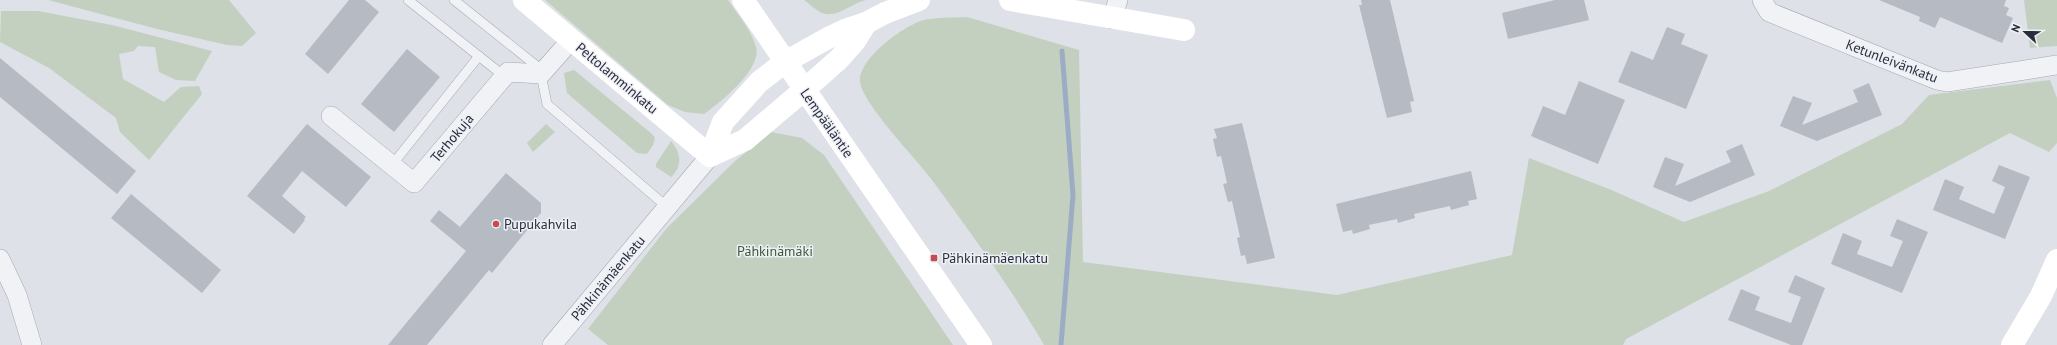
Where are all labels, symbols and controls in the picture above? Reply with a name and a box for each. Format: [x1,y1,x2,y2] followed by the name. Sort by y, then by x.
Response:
[2005,12,2045,52] north arrow
[2008,22,2024,34] text: N
[1843,35,1941,87] street label: Ketunleivänkatu
[572,38,662,118] street label: Peltolamminkatu
[796,85,858,161] street label: Lempääläntie
[426,110,478,166] street label: Terhokuja
[504,215,577,233] place label: Pupukahvila
[491,219,501,229] marker: Pupukahvila
[567,232,649,324] street label: Pähkinämäenkatu
[737,242,813,260] park label: Pähkinämäki
[942,249,1048,267] place label: Pähkinämäenkatu
[929,253,939,263] marker: Pähkinämäenkatu

